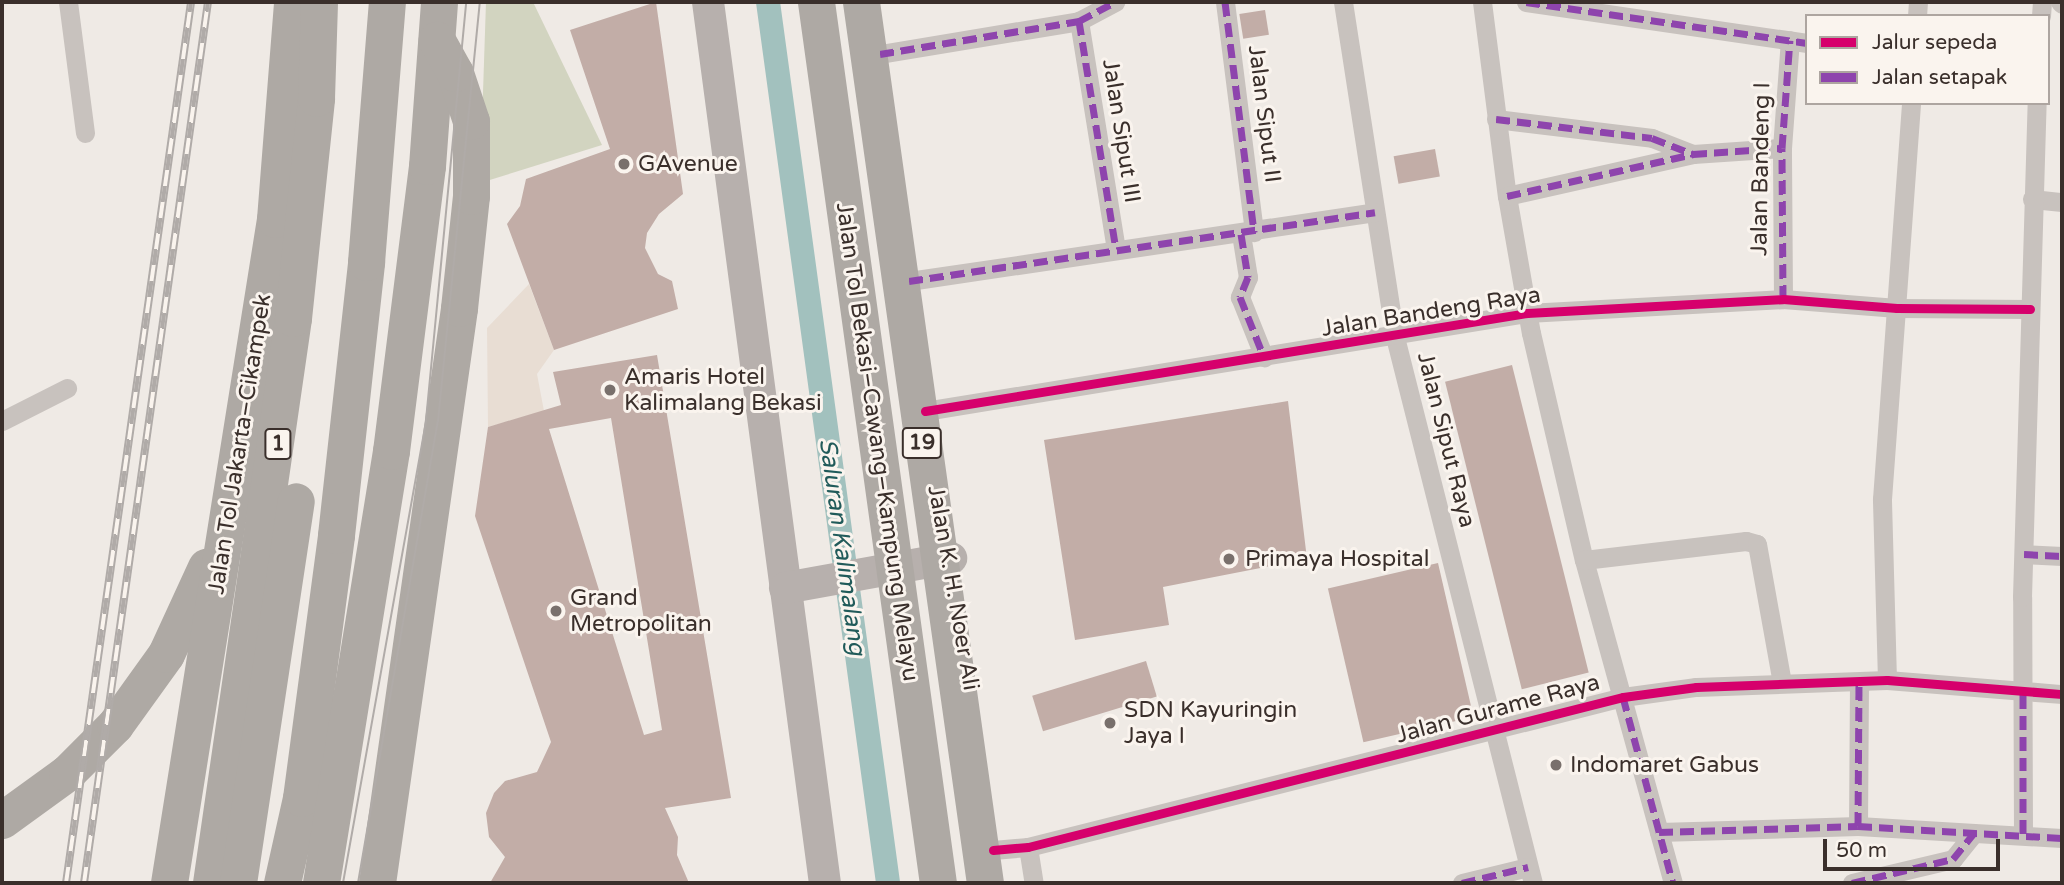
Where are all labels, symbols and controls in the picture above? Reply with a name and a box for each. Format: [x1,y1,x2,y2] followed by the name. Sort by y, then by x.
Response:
[1805,14,2050,105] legend
[1872,30,1997,55] text: Jalur sepeda
[1242,44,1286,184] street label: Jalan Siput II
[1096,57,1146,205] street label: Jalan Siput III
[1872,65,2007,90] text: Jalan setapak
[1746,82,1776,256] street label: Jalan Bandeng I
[638,150,738,178] place label: GAvenue
[616,156,632,172] marker: GAvenue
[830,201,924,683] street label: Jalan Tol Bekasi–Cawang–Kampung Melayu
[1319,281,1543,343] street label: Jalan Bandeng Raya
[203,292,277,596] street label: Jalan Tol Jakarta–Cikampek
[1411,350,1481,530] street label: Jalan Siput Raya
[624,363,822,417] place label: Amaris Hotel Kalimalang Bekasi
[602,382,618,398] marker: Amaris Hotel Kalimalang Bekasi
[264,426,292,462] road number: 1
[901,426,943,460] road number: 19
[813,437,871,657] water label: Saluran Kalimalang
[921,483,985,693] street label: Jalan K. H. Noer Ali
[1245,545,1430,573] place label: Primaya Hospital
[1219,549,1239,569] marker: Primaya Hospital
[570,584,712,638] place label: Grand Metropolitan
[548,603,564,619] marker: Grand Metropolitan
[1393,669,1603,749] street label: Jalan Gurame Raya
[1124,696,1297,750] place label: SDN Kayuringin Jaya I
[1102,715,1118,731] marker: SDN Kayuringin Jaya I
[1570,751,1759,779] place label: Indomaret Gabus
[1548,757,1564,773] marker: Indomaret Gabus
[1826,826,2003,870] scale bar
[1836,838,1887,863] text: 50 m

